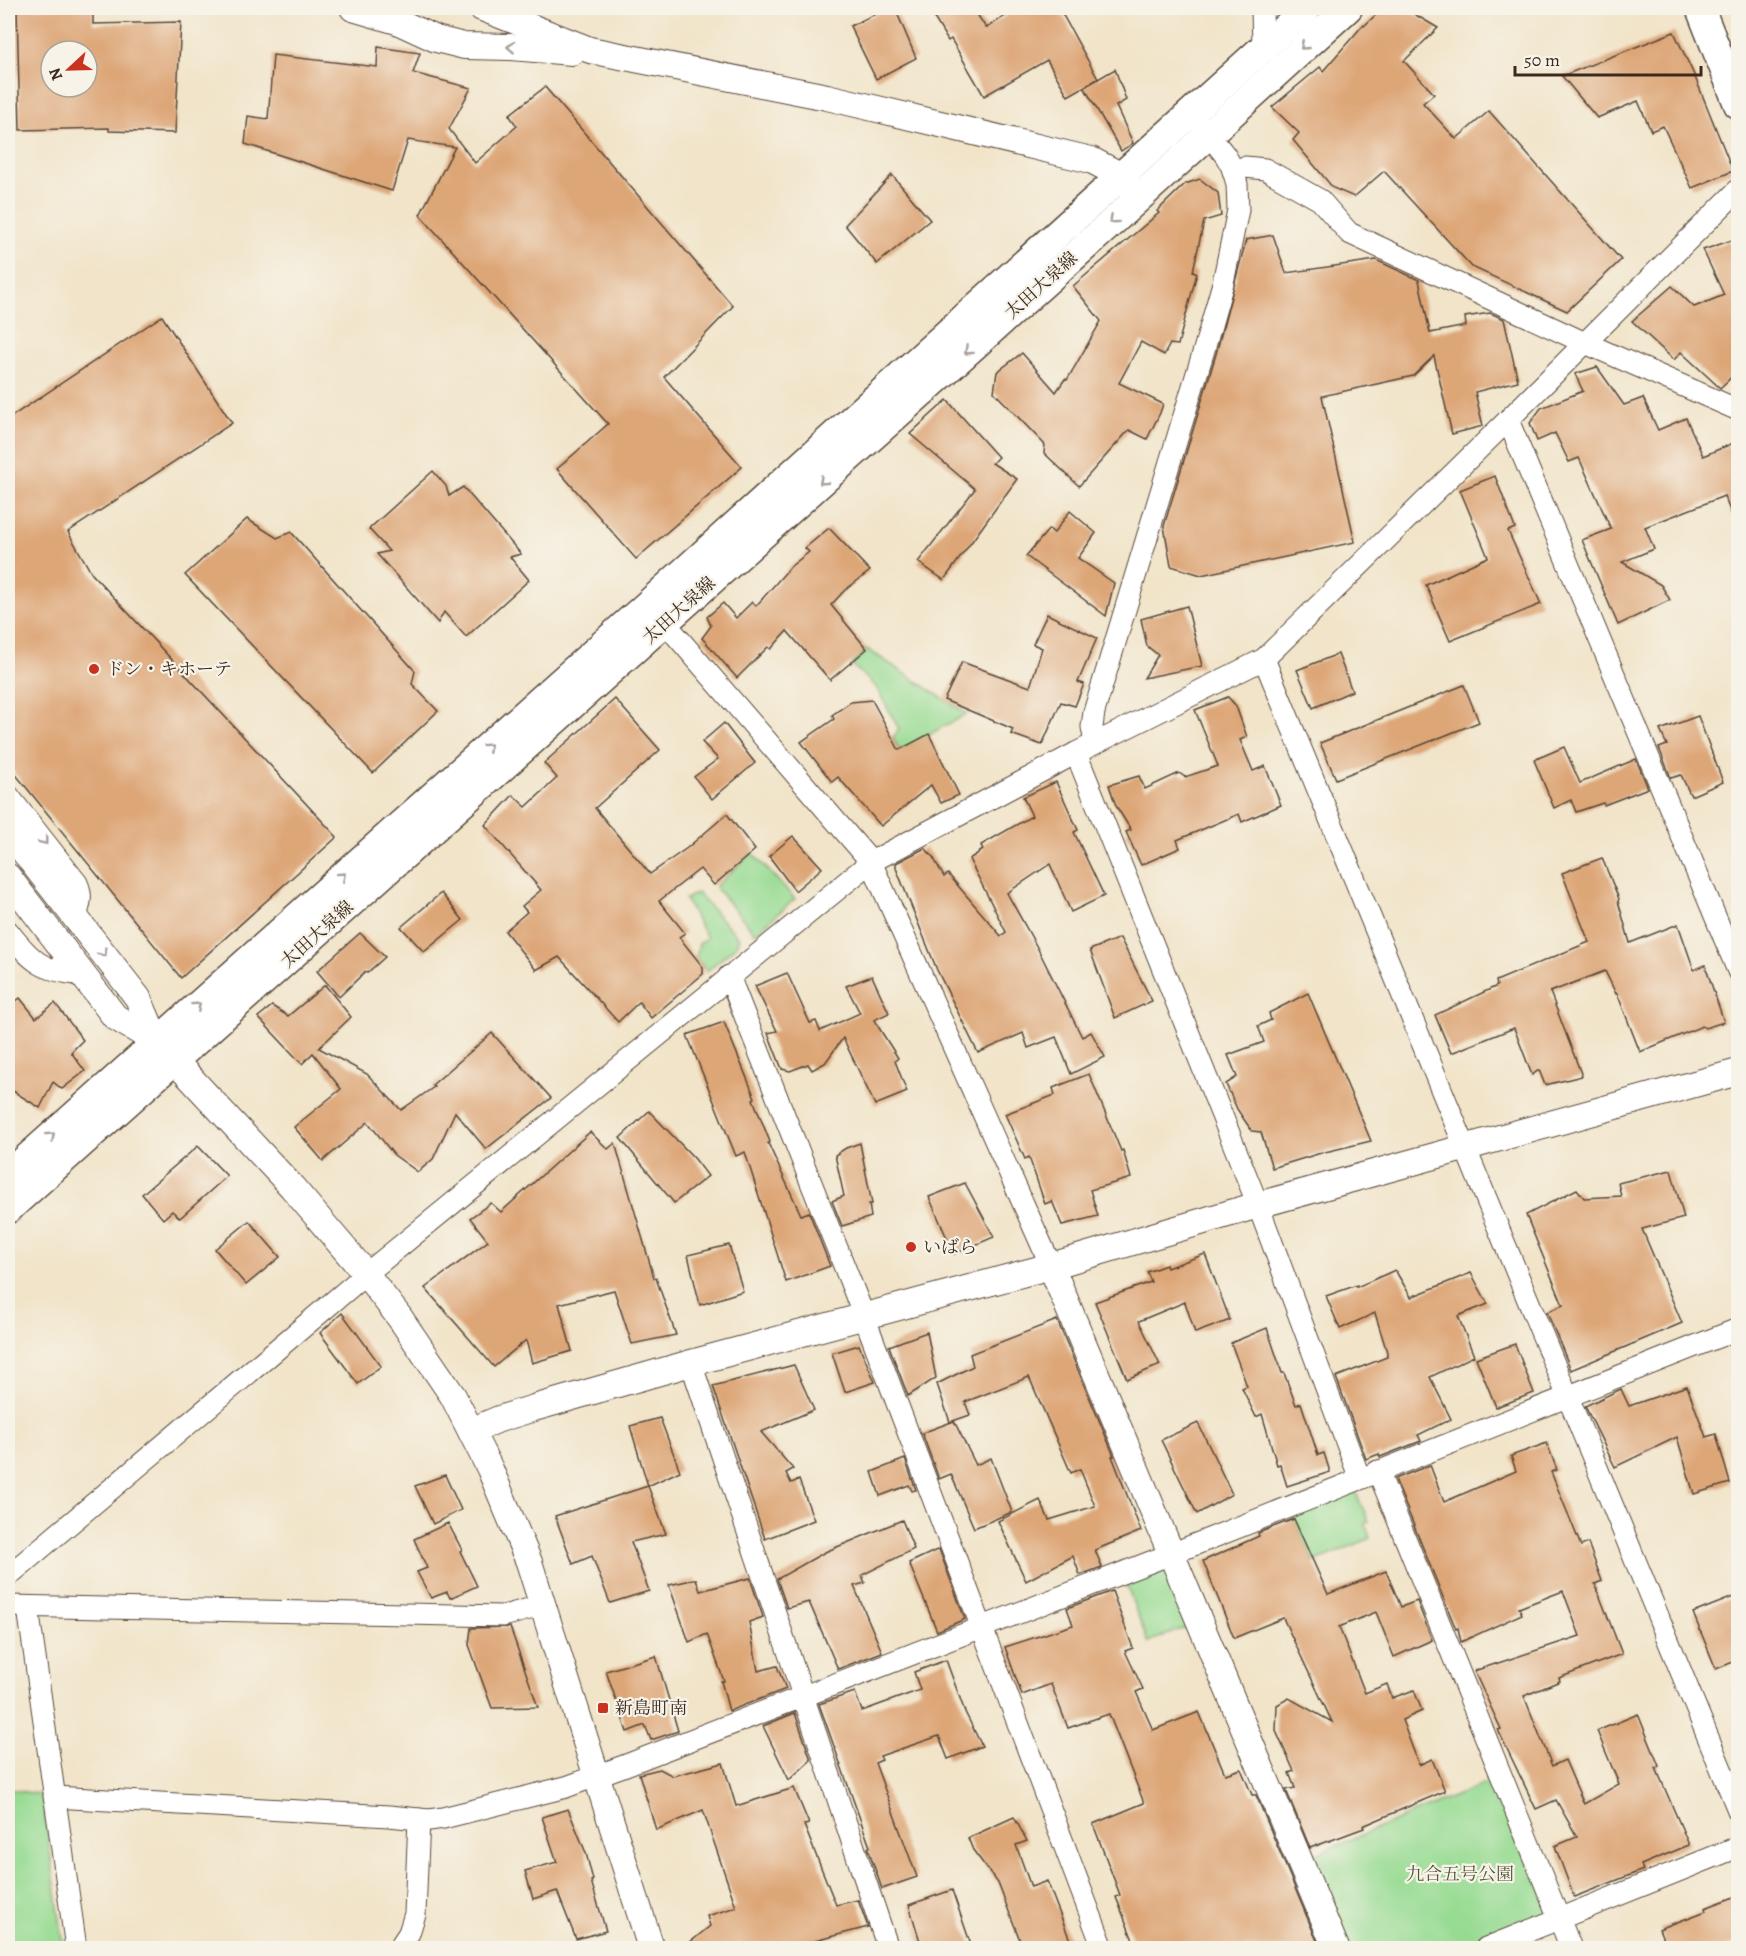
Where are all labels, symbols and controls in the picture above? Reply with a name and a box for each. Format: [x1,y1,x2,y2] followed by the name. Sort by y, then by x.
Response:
[39,39,99,99] north arrow
[1300,39,1311,50] one-way arrow
[1515,39,1701,77] scale bar
[506,41,515,54] one-way arrow
[1524,48,1560,72] text: 50 m
[44,64,68,84] text: N
[1110,213,1120,224] one-way arrow
[1000,246,1082,324] street label: 太田大泉線
[964,344,975,355] one-way arrow
[819,474,830,485] one-way arrow
[638,571,720,649] street label: 太田大泉線
[106,657,232,681] place label: ドン・キホーテ
[87,662,101,676] marker: ドン・キホーテ
[481,743,492,754] one-way arrow
[36,834,47,845] one-way arrow
[335,872,346,883] one-way arrow
[276,895,358,973] street label: 太田大泉線
[96,946,107,957] one-way arrow
[190,1002,200,1013] one-way arrow
[44,1132,55,1143] one-way arrow
[923,1235,977,1259] place label: いばら
[904,1240,918,1254] marker: いばら
[615,1696,687,1720] place label: 新島町南
[596,1701,610,1715] marker: 新島町南
[1406,1862,1514,1886] park label: 九合五号公園

